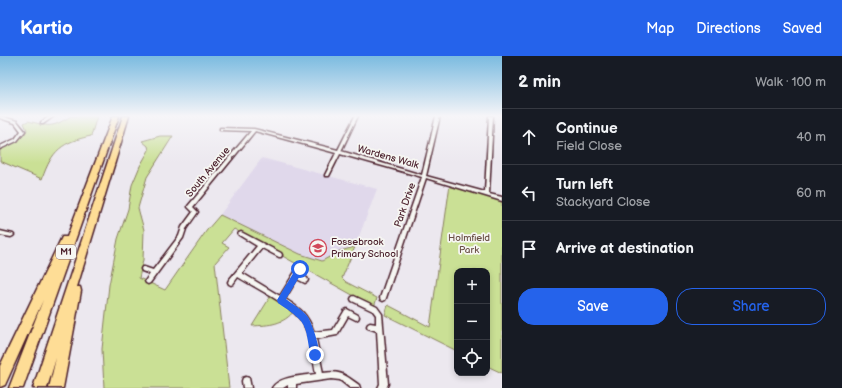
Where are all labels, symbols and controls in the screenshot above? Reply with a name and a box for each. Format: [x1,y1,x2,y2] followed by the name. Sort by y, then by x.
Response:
[20,17,73,40] text: Kartio
[646,20,674,37] text: Map
[696,20,761,37] text: Directions
[783,20,822,37] text: Saved
[518,72,561,92] text: 2 min
[755,74,826,90] text: Walk · 100 m
[556,119,618,138] text: Continue
[518,126,540,148] icon: ahead
[796,129,826,145] text: 40 m
[556,138,622,154] text: Field Close
[356,142,420,172] street label: Wardens Walk
[183,144,233,200] street label: South Avenue
[556,175,613,194] text: Turn left
[392,181,418,229] street label: Park Drive
[518,182,540,204] icon: left
[796,185,826,201] text: 60 m
[556,194,650,210] text: Stackyard Close
[448,232,490,256] park label: Holmfield Park
[331,236,398,260] place label: Fossebrook Primary School
[308,238,328,258] school or university icon: Fossebrook Primary School
[518,238,540,260] icon: arrive
[556,239,694,258] text: Arrive at destination
[56,245,76,259] road number: M1
[291,260,309,278] route start
[454,268,490,376] map controls
[454,268,490,304] button: +
[518,288,668,325] button: Save
[676,288,826,325] button: Share
[454,304,490,340] button: −
[454,340,490,376] button: locate
[306,346,324,364] route end

